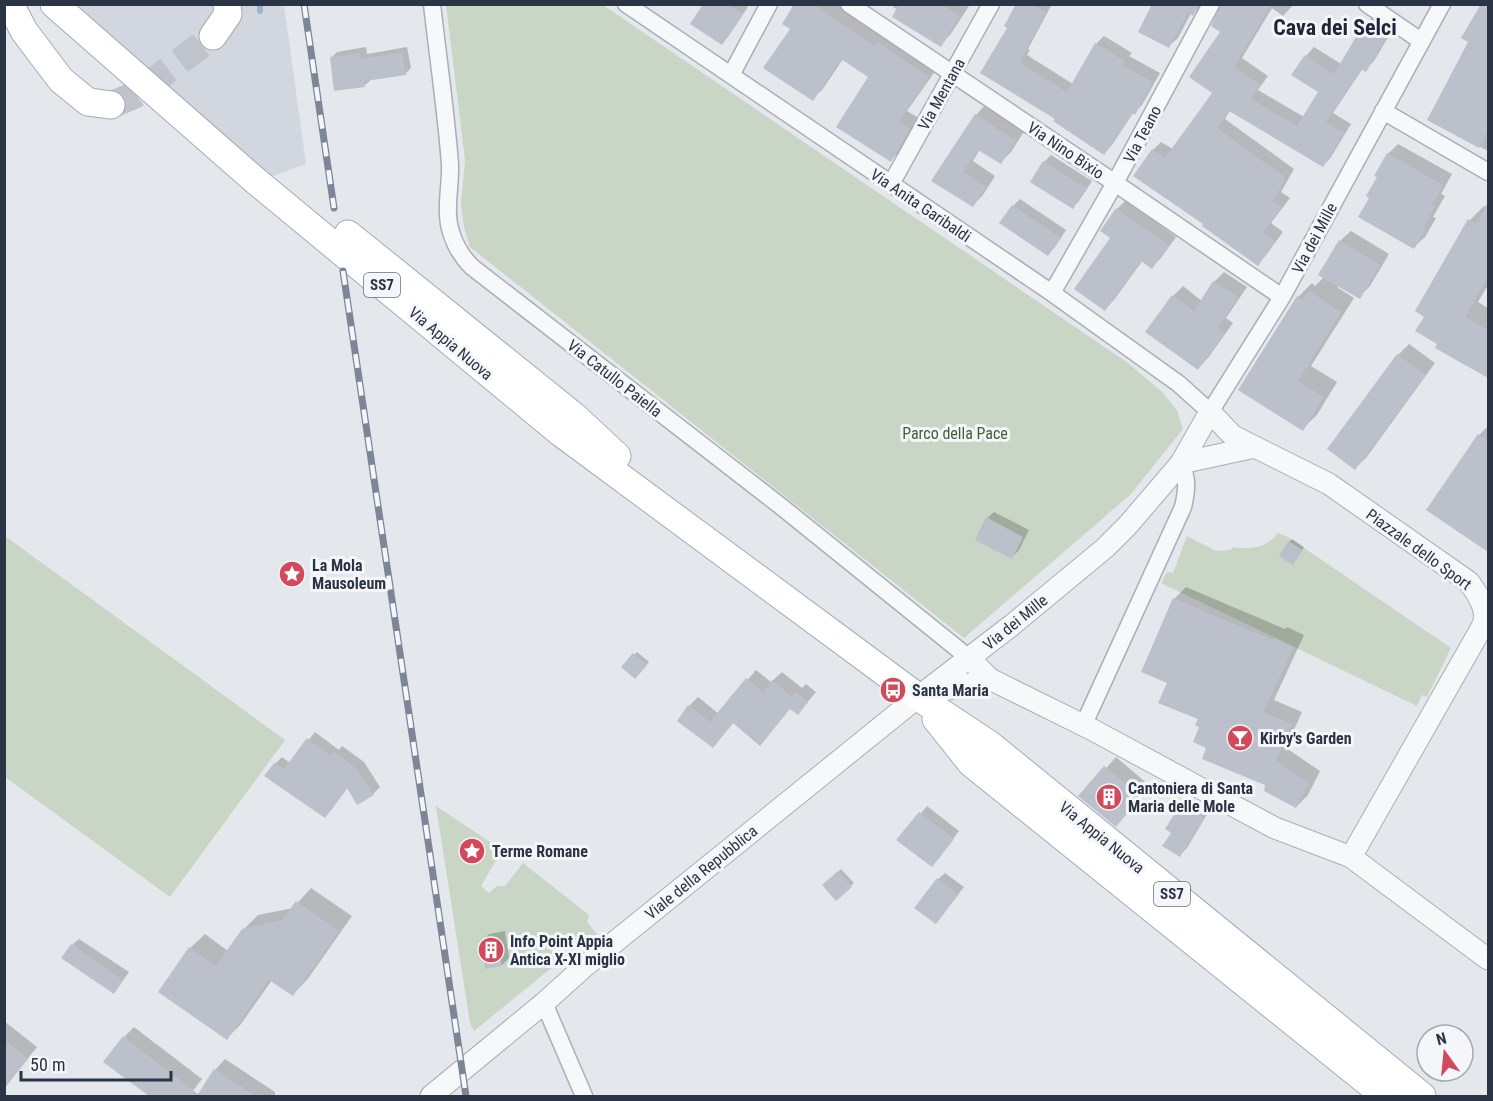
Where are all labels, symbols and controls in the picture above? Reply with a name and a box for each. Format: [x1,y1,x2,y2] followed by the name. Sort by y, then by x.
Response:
[1273,15,1397,40] district label: Cava dei Selci
[914,55,969,133] street label: Via Mentana
[1119,102,1165,166] street label: Via Teano
[1024,118,1108,183] street label: Via Nino Bixio
[867,165,975,246] street label: Via Anita Garibaldi
[1288,200,1341,277] street label: Via dei Mille
[364,273,400,297] road number: SS7
[405,303,497,384] street label: Via Appia Nuova
[564,336,666,421] street label: Via Catullo Paiella
[902,424,1008,443] park label: Parco della Pace
[1362,505,1475,594] street label: Piazzale dello Sport
[312,556,386,593] place label: La Mola Mausoleum
[277,559,307,589] place icon: La Mola Mausoleum
[979,591,1051,654] street label: Via dei Mille
[878,675,908,705] bus stop icon: Santa Maria
[912,681,989,700] place label: Santa Maria
[1225,723,1255,753] bar icon: Kirby's Garden
[1260,729,1352,748] place label: Kirby's Garden
[1128,779,1254,816] place label: Cantoniera di Santa Maria delle Mole
[1094,782,1124,812] building icon: Cantoniera di Santa Maria delle Mole
[1055,797,1148,877] street label: Via Appia Nuova
[641,821,761,924] street label: Viale della Repubblica
[457,836,487,866] place icon: Terme Romane
[492,842,588,861] place label: Terme Romane
[1154,882,1190,906] road number: SS7
[510,932,625,969] place label: Info Point Appia Antica X-XI miglio
[476,935,506,965] building icon: Info Point Appia Antica X-XI miglio
[1415,1023,1475,1083] north arrow
[1434,1029,1448,1049] text: N
[21,1044,171,1082] scale bar
[30,1054,65,1075] text: 50 m

